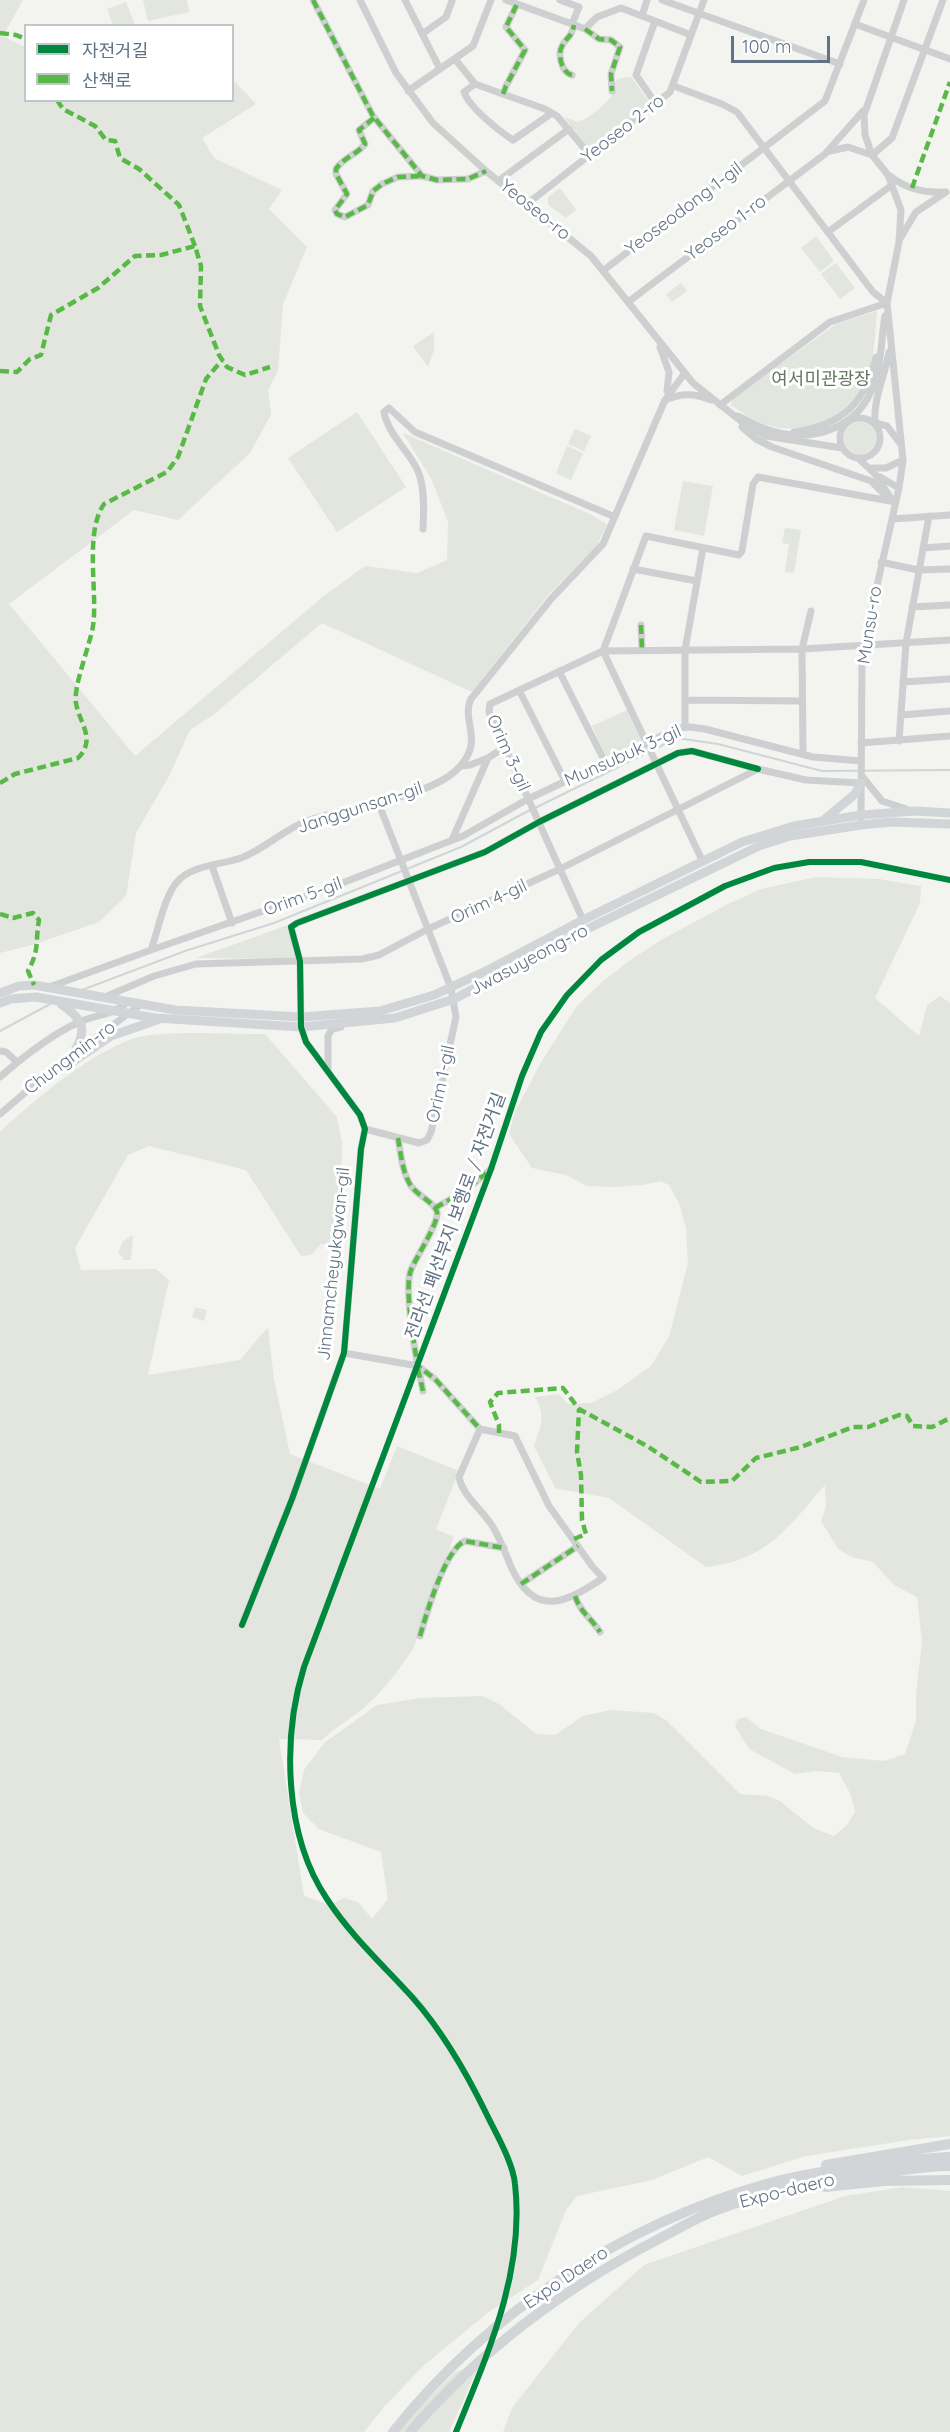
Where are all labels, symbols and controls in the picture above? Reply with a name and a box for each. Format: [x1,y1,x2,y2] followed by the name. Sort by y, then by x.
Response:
[24,24,234,102] legend
[734,24,833,62] scale bar
[742,35,791,58] text: 100 m
[82,39,148,62] text: 자전거길
[82,69,132,92] text: 산책로
[577,90,669,168] street label: Yeoseo 2-ro
[621,158,747,260] street label: Yeoseodong 1-gil
[495,175,575,245] street label: Yeoseo-ro
[681,191,771,265] street label: Yeoseo 1-ro
[771,369,871,391] park label: 여서미관광장
[853,584,887,666] street label: Munsu-ro
[482,711,534,795] street label: Orim 3-gil
[561,721,685,791] street label: Munsubuk 3-gil
[295,778,425,838] street label: Janggunsan-gil
[261,873,345,921] street label: Orim 5-gil
[447,875,531,929] street label: Orim 4-gil
[466,920,592,1000] street label: Jwasuyeong-ro
[20,1017,120,1099] street label: Chungmin-ro
[422,1043,460,1125] street label: Orim 1-gil
[401,1090,511,1342] street label: 전라선 폐선부지 보행로 / 자전거길
[313,1166,355,1362] street label: Jinnamcheyukgwan-gil
[737,2169,837,2213] street label: Expo-daero
[520,2242,612,2314] street label: Expo Daero

